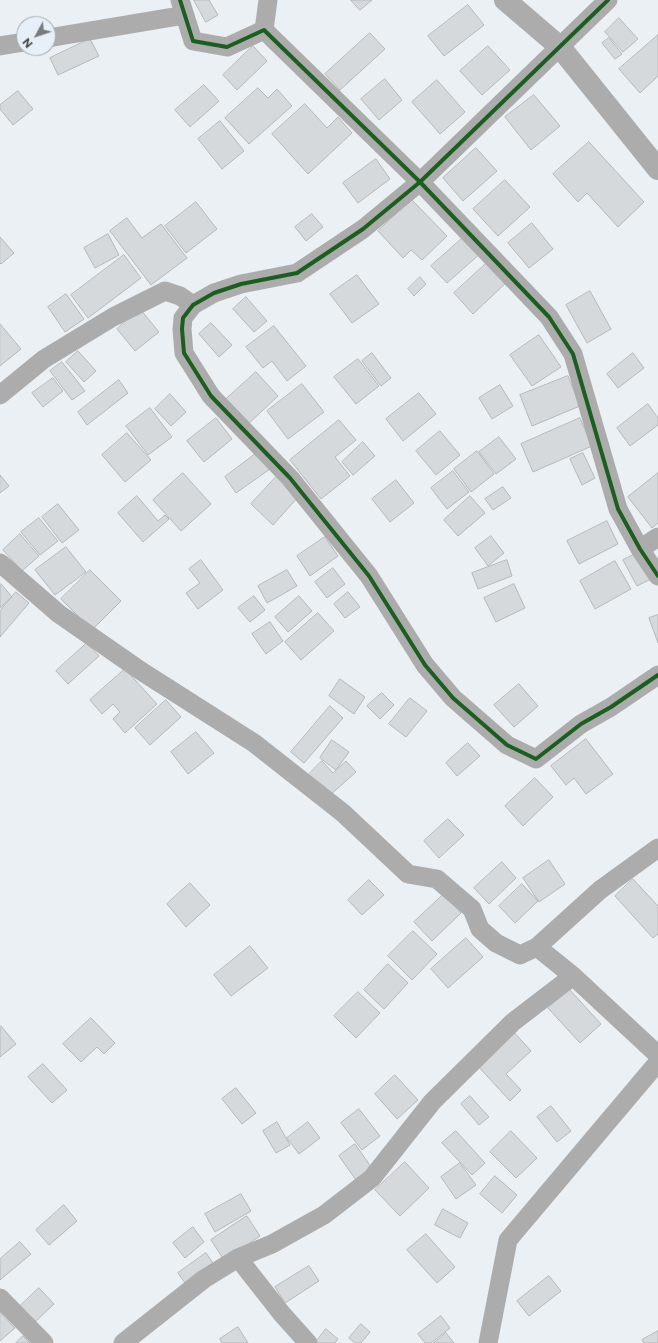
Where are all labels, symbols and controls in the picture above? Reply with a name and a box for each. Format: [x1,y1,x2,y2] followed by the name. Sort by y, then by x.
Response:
[16,16,56,56] north arrow
[20,36,35,50] text: N

